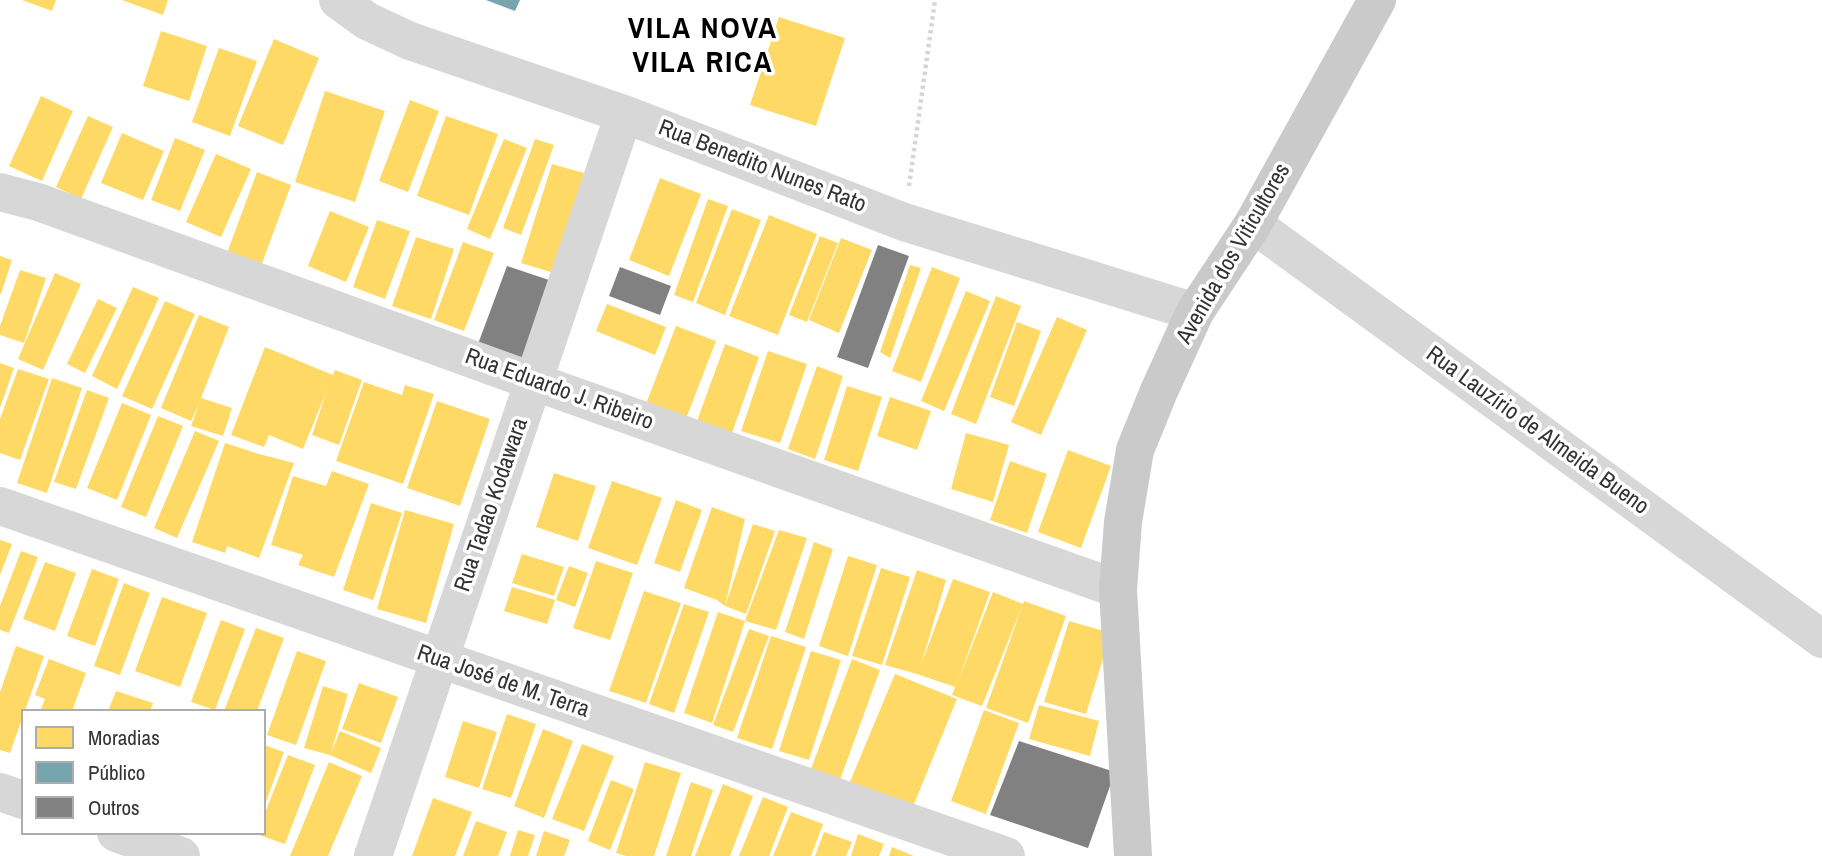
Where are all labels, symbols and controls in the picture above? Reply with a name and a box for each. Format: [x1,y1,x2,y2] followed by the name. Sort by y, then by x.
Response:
[629,12,777,82] district label: VILA NOVA VILA RICA
[654,115,870,219] street label: Rua Benedito Nunes Rato
[1171,159,1297,349] street label: Avenida dos Viticultores
[1420,341,1654,521] street label: Rua Lauzírio de Almeida Bueno
[461,343,657,437] street label: Rua Eduardo J. Ribeiro
[449,415,535,595] street label: Rua Tadao Kodawara
[413,640,593,724] street label: Rua José de M. Terra
[21,709,266,835] legend
[88,723,160,752] text: Moradias
[88,758,145,787] text: Público
[88,793,140,822] text: Outros

